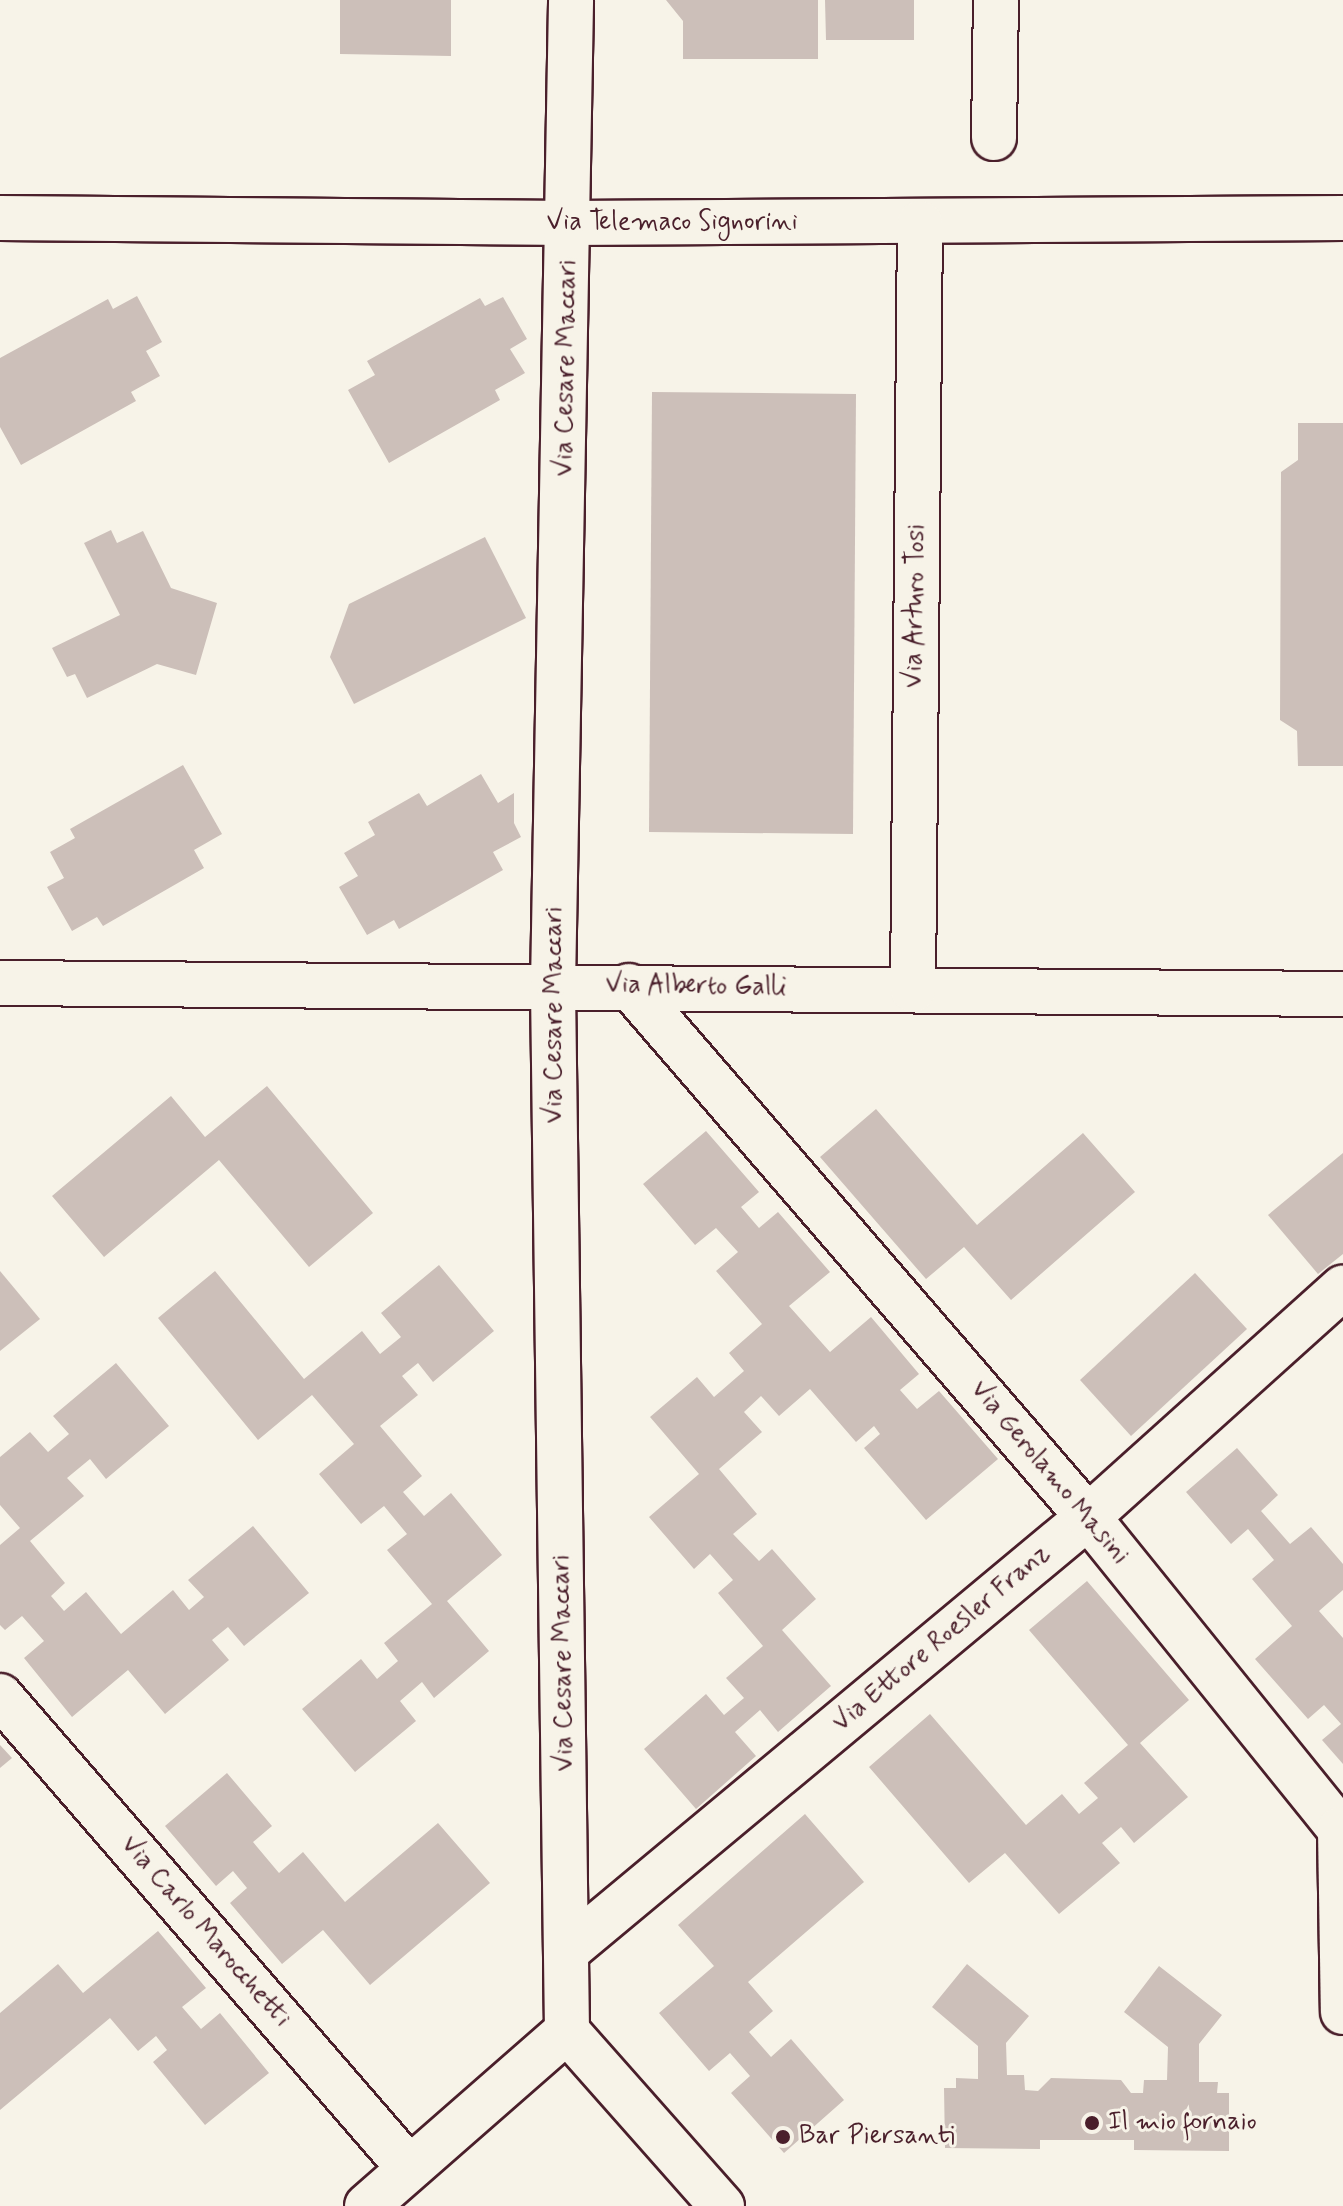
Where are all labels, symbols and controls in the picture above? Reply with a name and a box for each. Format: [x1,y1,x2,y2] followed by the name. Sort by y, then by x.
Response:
[544,207,800,239] street label: Via Telemaco Signorini
[550,261,584,475] street label: Via Cesare Maccari
[899,523,933,689] street label: Via Arturo Tosi
[539,908,571,1122] street label: Via Cesare Maccari
[606,970,786,1004] street label: Via Alberto Galli
[961,1373,1137,1573] street label: Via Gerolamo Masini
[824,1537,1060,1741] street label: Via Ettore Roesler Franz
[547,1556,581,1770] street label: Via Cesare Maccari
[114,1831,296,2033] street label: Via Carlo Marocchetti
[1108,2107,1253,2139] place label: Il mio fornaio
[1083,2114,1101,2132] marker: Il mio fornaio
[799,2121,945,2153] place label: Bar Piersanti
[774,2128,792,2146] marker: Bar Piersanti

